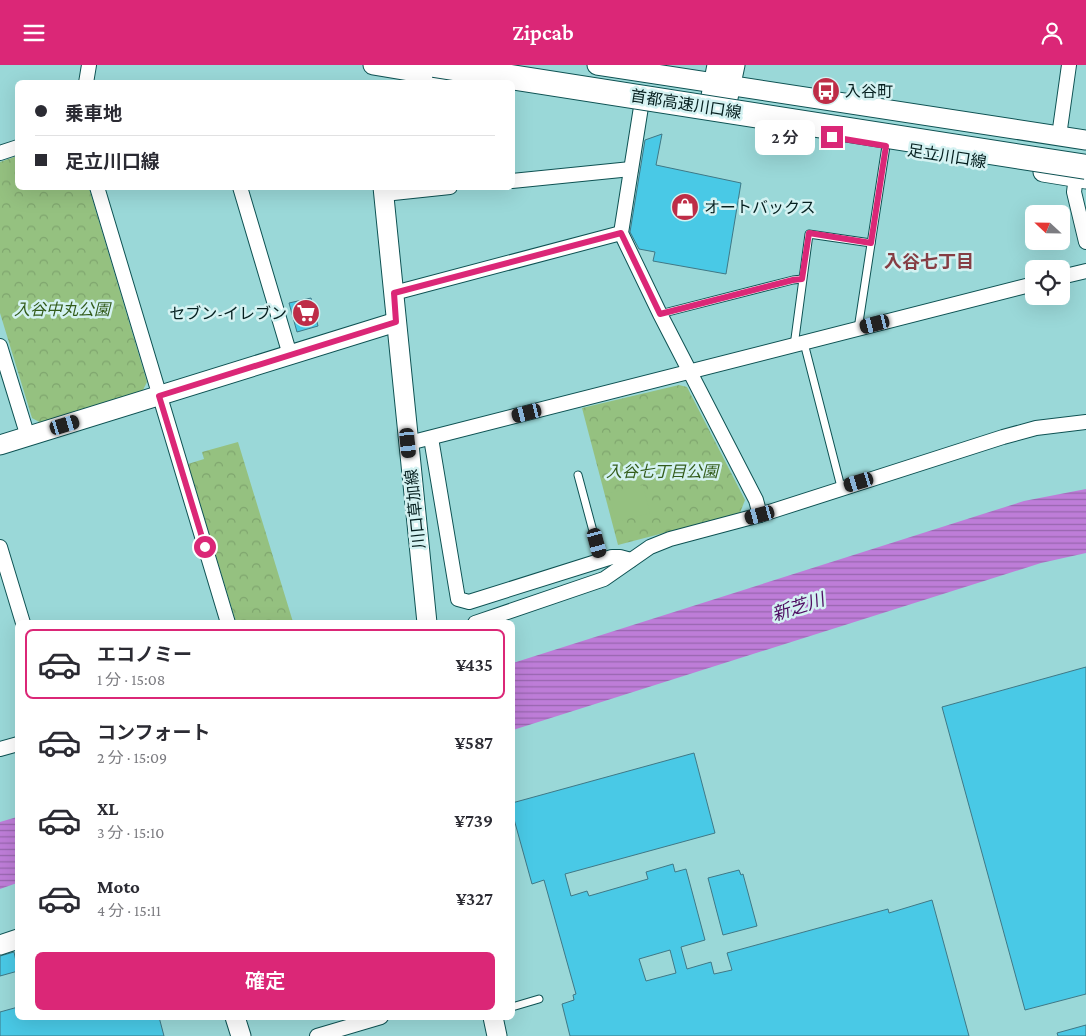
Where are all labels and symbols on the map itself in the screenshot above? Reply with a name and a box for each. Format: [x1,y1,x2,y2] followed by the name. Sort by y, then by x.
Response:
[811,76,841,106] bus stop icon: 入谷町
[845,83,893,100] place label: 入谷町
[629,87,743,121] street label: 首都高速川口線
[754,119,814,155] callout: 2 分
[821,126,843,148] route end
[906,141,988,171] street label: 足立川口線
[670,192,700,222] shop icon: オートバックス
[704,199,816,216] place label: オートバックス
[1025,205,1070,250] north arrow
[884,252,974,272] district label: 入谷七丁目
[291,298,321,328] supermarket icon: セブン-イレブン
[14,301,112,318] park label: 入谷中丸公園
[169,305,287,322] place label: セブン-イレブン
[858,313,891,335] car
[510,402,543,424] car
[48,413,81,437] car
[398,427,417,459] car
[606,463,720,480] park label: 入谷七丁目公園
[402,468,428,550] street label: 川口草加線
[842,470,875,494] car
[743,504,776,526] car
[585,527,608,559] car
[194,536,216,558] route start
[769,589,829,625] water label: 新芝川

